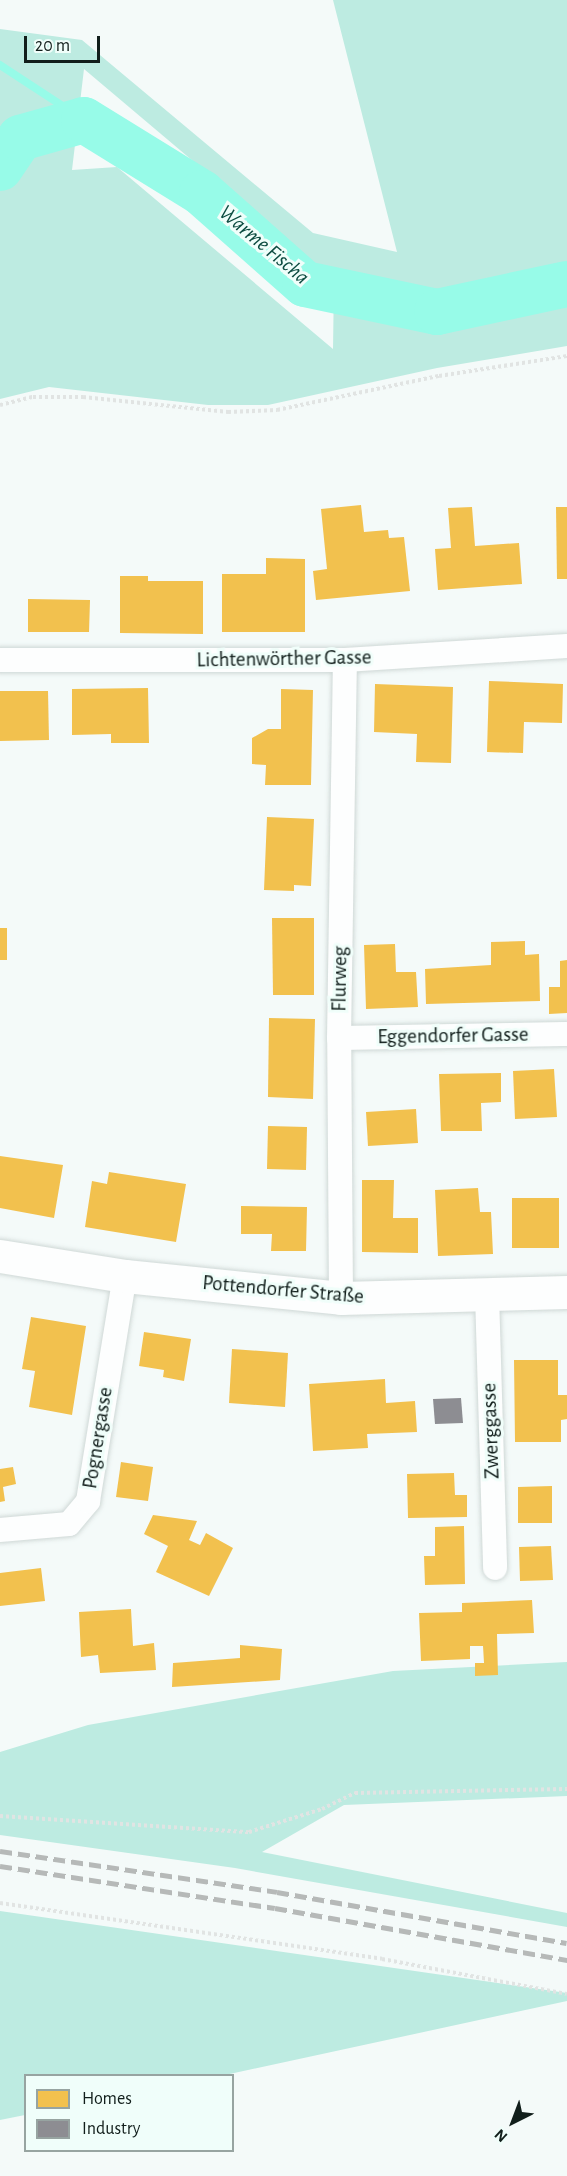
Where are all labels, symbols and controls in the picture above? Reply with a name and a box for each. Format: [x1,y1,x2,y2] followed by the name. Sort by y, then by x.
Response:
[27,24,104,62] scale bar
[35,37,70,55] text: 20 m
[213,200,315,290] water label: Warme Fischa
[196,645,372,673] street label: Lichtenwörther Gasse
[327,946,353,1012] street label: Flurweg
[377,1022,529,1050] street label: Eggendorfer Gasse
[201,1270,365,1310] street label: Pottendorfer Straße
[477,1383,505,1479] street label: Zwerggasse
[78,1385,118,1491] street label: Pognergasse
[24,2074,234,2152] legend
[82,2090,132,2108] text: Homes
[483,2092,543,2152] north arrow
[82,2120,141,2138] text: Industry
[491,2126,510,2145] text: N

